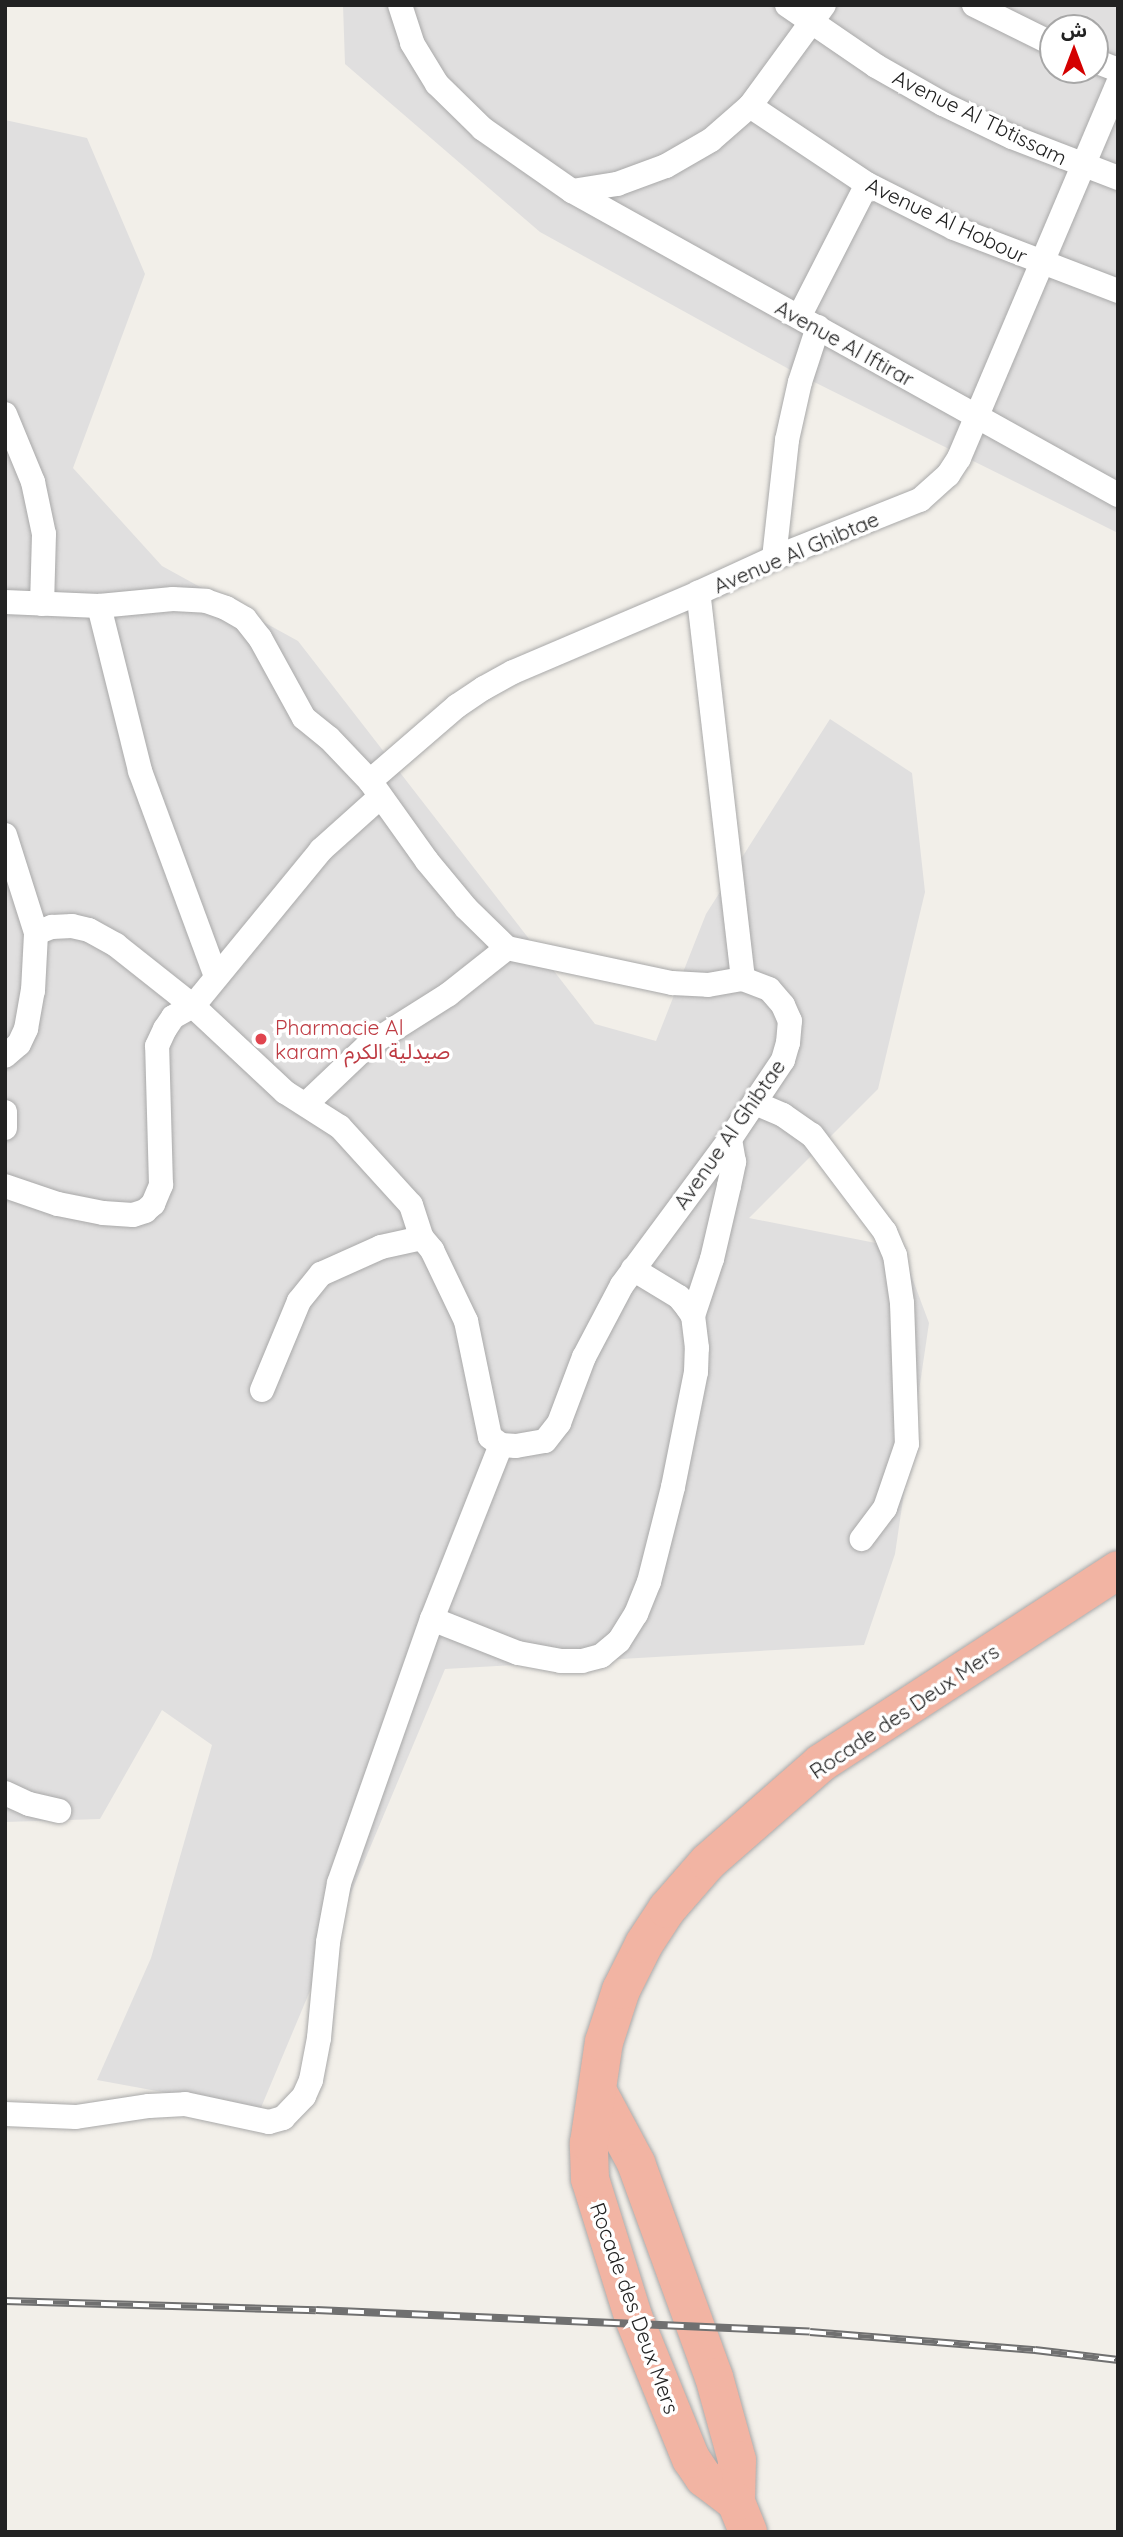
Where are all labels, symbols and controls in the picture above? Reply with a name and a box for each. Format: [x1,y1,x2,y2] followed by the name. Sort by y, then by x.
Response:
[1039,14,1109,84] north arrow
[1061,18,1087,42] text: ش
[889,64,1071,170] street label: Avenue Al Tbtissam
[862,172,1032,268] street label: Avenue Al Hobour
[771,294,919,392] street label: Avenue Al Iftirar
[710,506,882,598] street label: Avenue Al Ghibtae
[275,1014,450,1064] place label: Pharmacie Al karam صيدلية الكرم
[253,1031,269,1047] marker: Pharmacie Al karam صيدلية الكرم
[668,1054,790,1214] street label: Avenue Al Ghibtae
[805,1638,1003,1784] street label: Rocade des Deux Mers
[585,2199,685,2417] street label: Rocade des Deux Mers

